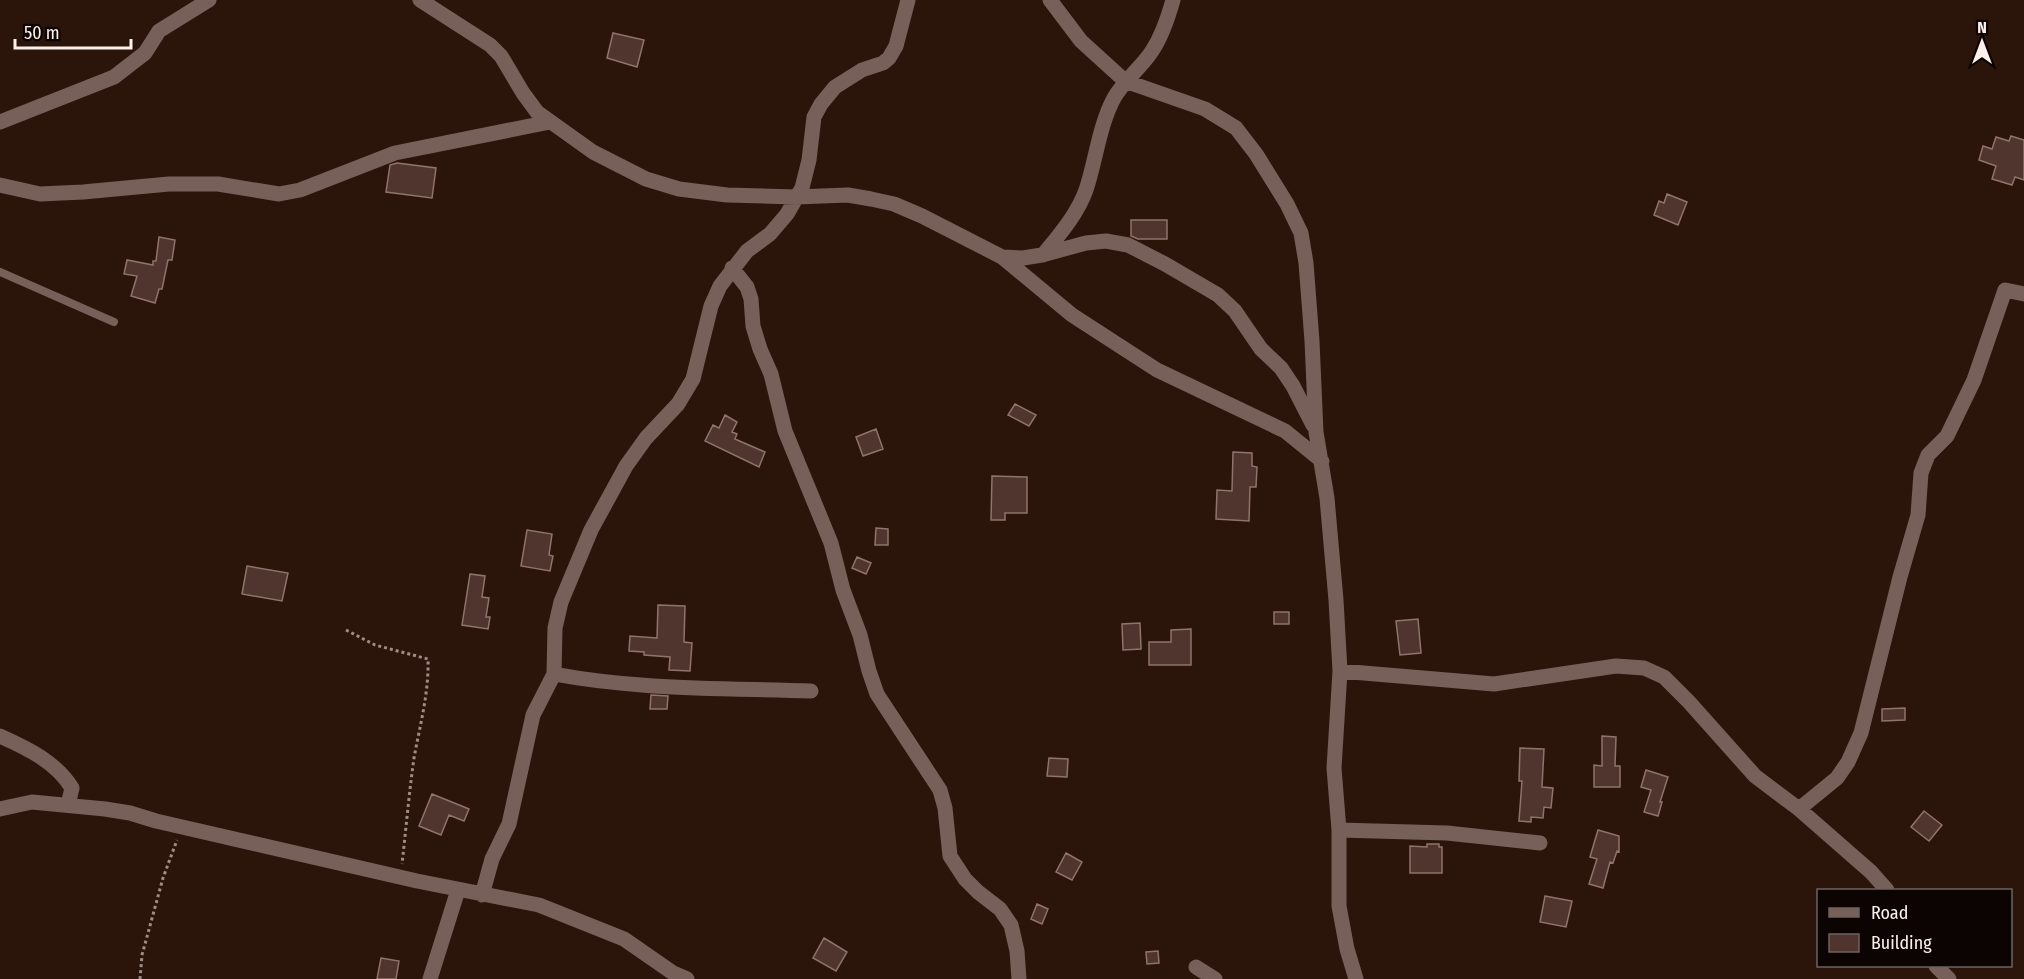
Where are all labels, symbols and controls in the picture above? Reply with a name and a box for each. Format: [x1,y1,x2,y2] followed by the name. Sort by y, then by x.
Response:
[15,12,130,50] scale bar
[1952,12,2012,72] north arrow
[1977,18,1987,37] text: N
[24,22,60,44] text: 50 m
[1817,889,2012,967] legend
[1871,902,1908,924] text: Road
[1871,932,1932,954] text: Building

